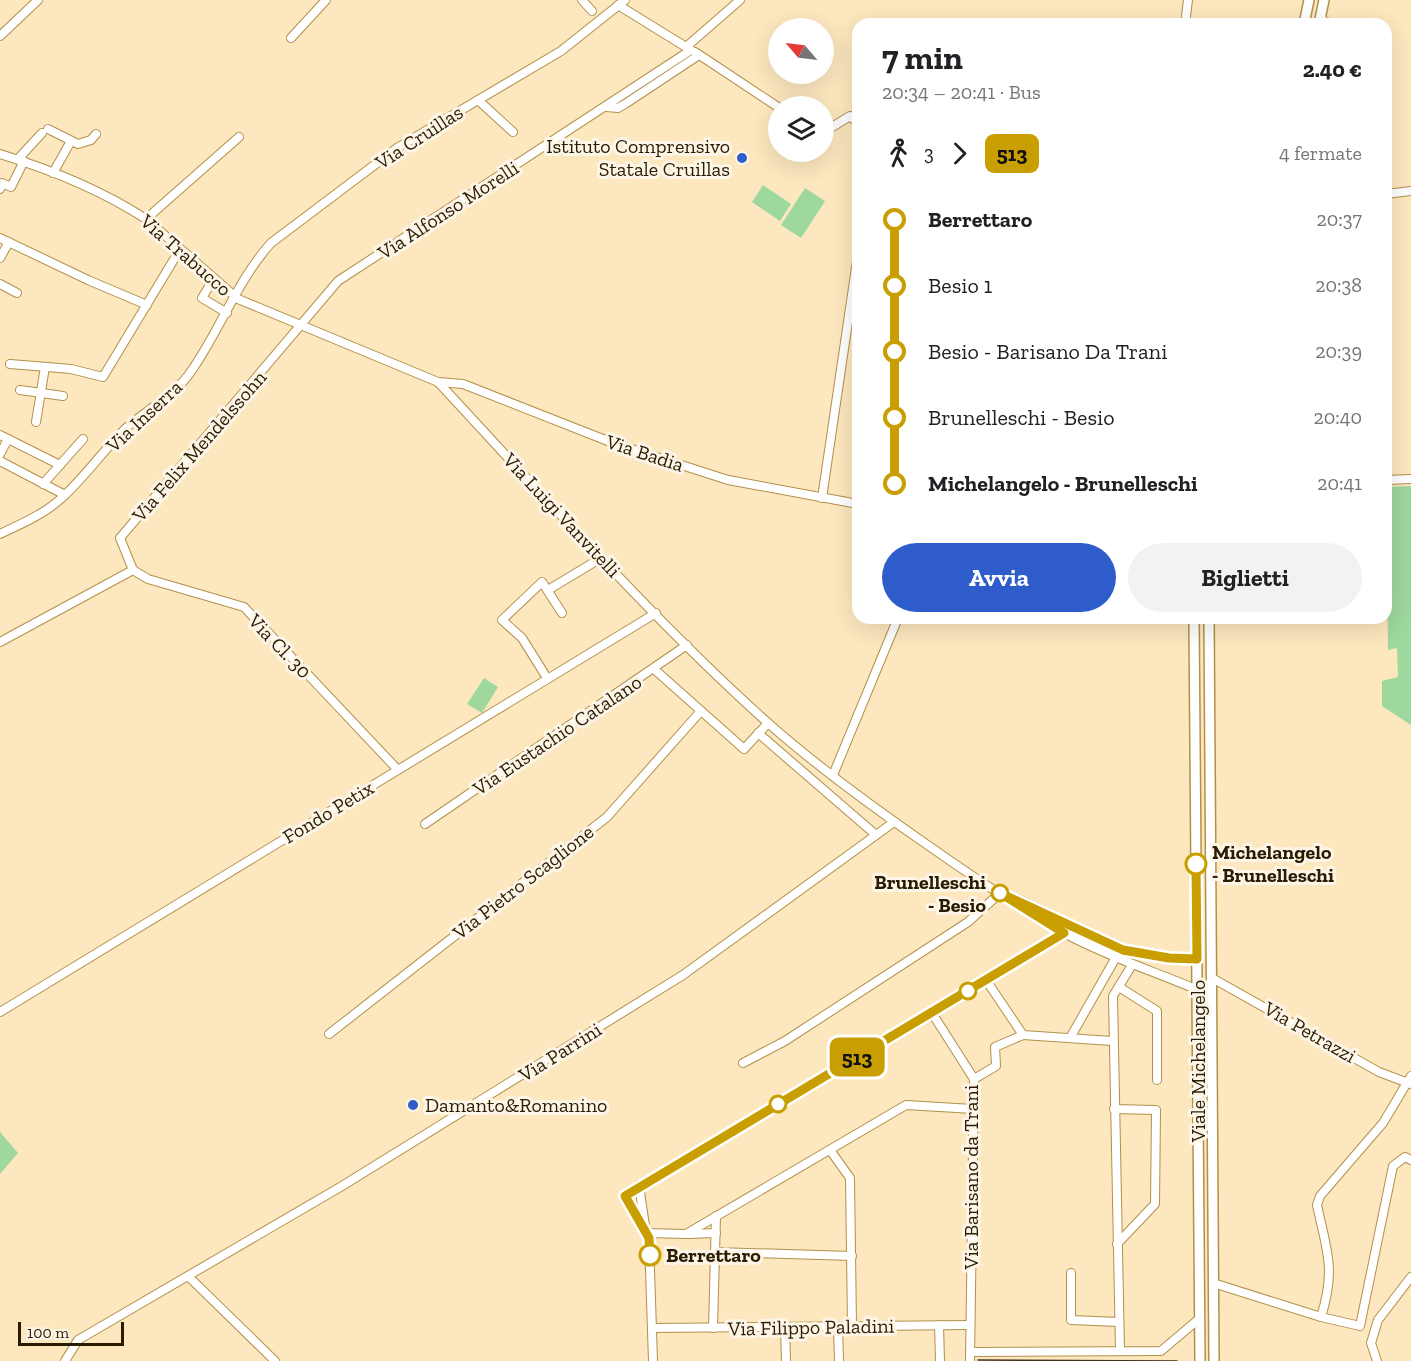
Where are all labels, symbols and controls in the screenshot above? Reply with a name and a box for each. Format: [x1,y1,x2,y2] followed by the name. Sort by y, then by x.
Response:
[768,18,834,84] north arrow
[768,18,834,162] map controls
[882,38,963,77] text: 7 min
[1303,56,1362,83] text: 2.40 €
[882,80,1041,104] text: 20:34 – 20:41 · Bus
[768,96,834,162] button: layers
[370,100,467,175] street label: Via Cruillas
[546,134,730,181] place label: Istituto Comprensivo Statale Cruillas
[882,137,915,170] icon: walk
[943,137,976,170] icon: forward
[924,141,934,165] text: 3
[997,141,1027,166] text: 513
[1279,141,1362,165] text: 4 fermate
[735,151,749,165] marker: Istituto Comprensivo Statale Cruillas
[372,155,523,265] street label: Via Alfonso Morelli
[928,206,1032,233] text: Berrettaro
[1317,207,1362,231] text: 20:37
[135,208,236,301] street label: Via Trabucco
[928,272,992,299] text: Besio 1
[1315,273,1362,297] text: 20:38
[928,338,1167,365] text: Besio - Barisano Da Trani
[1315,339,1362,363] text: 20:39
[126,365,272,527] street label: Via Felix Mendelssohn
[100,375,187,458] street label: Via Inserra
[928,404,1115,431] text: Brunelleschi - Besio
[1313,405,1362,429] text: 20:40
[602,429,687,477] street label: Via Badia
[497,447,626,583] street label: Via Luigi Vanvitelli
[928,470,1198,497] text: Michelangelo - Brunelleschi
[1317,471,1362,495] text: 20:41
[882,543,1116,612] button: Avvia
[1128,543,1362,612] button: Biglietti
[243,608,317,683] street label: Via Cl. 30
[467,670,646,801] street label: Via Eustachio Catalano
[278,775,378,849] street label: Fondo Petix
[447,820,598,945] street label: Via Pietro Scaglione
[1212,840,1334,887] place label: Michelangelo - Brunelleschi
[1185,853,1207,875] marker: Michelangelo - Brunelleschi
[874,870,987,917] place label: Brunelleschi - Besio
[991,884,1009,902] marker: Brunelleschi - Besio
[1186,980,1210,1143] street label: Viale Michelangelo
[959,982,977,1000] unlabelled marker
[1259,995,1361,1068] street label: Via Petrazzi
[513,1017,606,1087] street label: Via Parrini
[822,1038,892,1076] line badge: 513
[842,1045,872,1070] text: 513
[959,1084,983,1270] street label: Via Barisano da Trani
[425,1093,607,1117] place label: Damanto&Romanino
[769,1095,787,1113] unlabelled marker
[406,1098,420,1112] marker: Damanto&Romanino
[666,1243,761,1267] place label: Berrettaro
[639,1244,661,1266] marker: Berrettaro
[727,1314,895,1340] street label: Via Filippo Paladini
[18,1319,124,1346] scale bar
[27,1323,69,1342] text: 100 m

